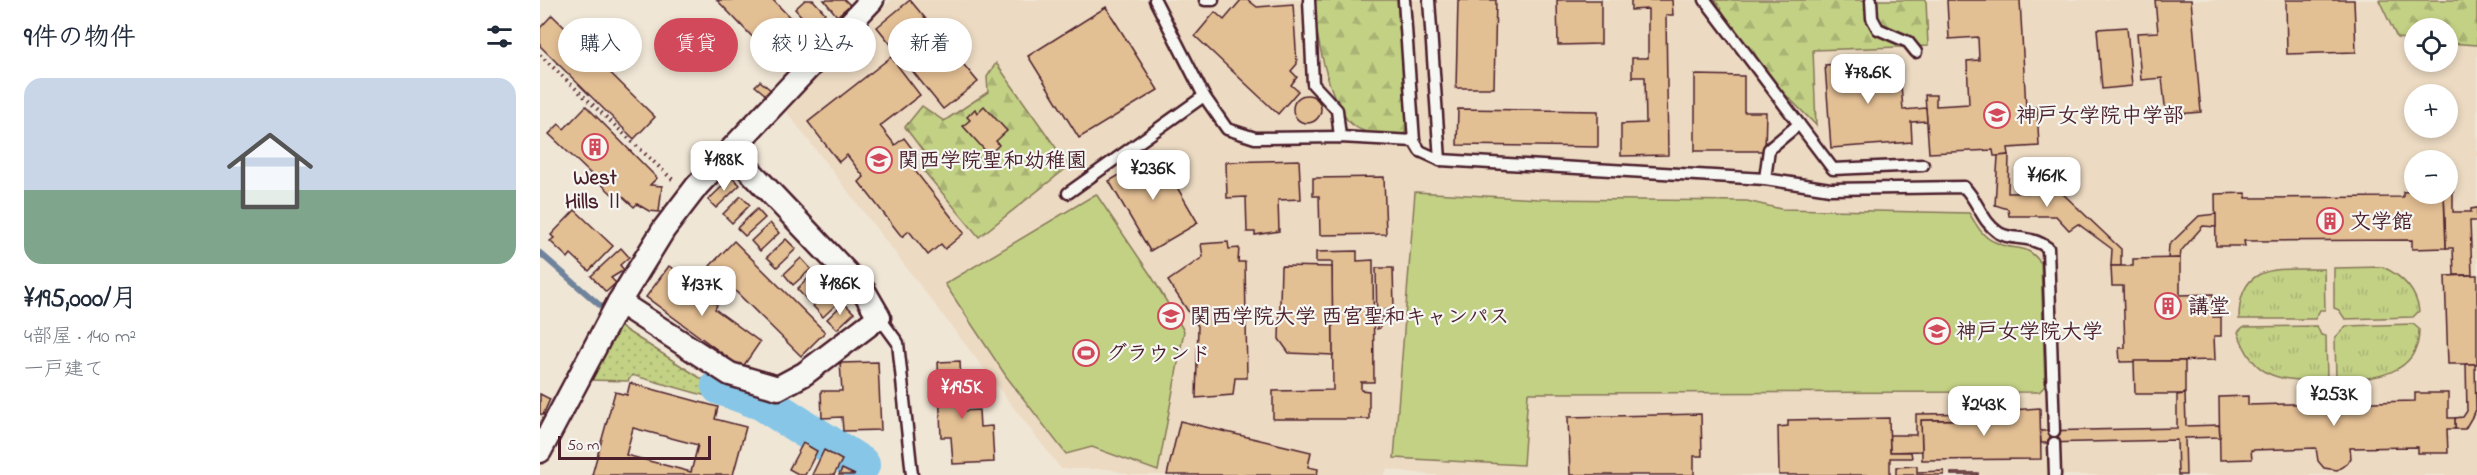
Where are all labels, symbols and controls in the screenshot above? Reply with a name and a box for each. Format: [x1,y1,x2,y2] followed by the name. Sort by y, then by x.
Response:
[558,18,642,72] chip: 購入
[654,18,738,72] chip: 賃貸
[750,18,876,72] chip: 絞り込み
[888,18,972,72] chip: 新着
[2404,18,2458,204] map controls
[2404,18,2458,72] button: locate
[24,20,136,58] text: 9件の物件
[483,20,516,53] icon: filters
[1819,54,1917,105] pin: ¥78.6K
[1845,59,1891,88] text: ¥78.6K
[2404,84,2458,138] button: +
[1982,100,2012,130] school or university icon: 神戸女学院中学部
[2016,102,2184,132] place label: 神戸女学院中学部
[216,117,324,225] icon: home
[580,132,610,162] building icon: West Hills Ⅱ
[682,141,766,192] pin: ¥188K
[864,145,894,175] school or university icon: 関西学院聖和幼稚園
[705,146,743,175] text: ¥188K
[898,147,1087,177] place label: 関西学院聖和幼稚園
[1111,150,1195,201] pin: ¥236K
[2404,150,2458,204] button: −
[1131,155,1175,184] text: ¥236K
[2005,157,2089,208] pin: ¥161K
[2027,162,2067,191] text: ¥161K
[565,164,625,218] place label: West Hills Ⅱ
[2315,206,2345,236] building icon: 文学館
[2350,208,2413,238] place label: 文学館
[798,265,882,316] pin: ¥186K
[660,266,744,317] pin: ¥137K
[820,270,860,299] text: ¥186K
[682,271,722,300] text: ¥137K
[24,281,137,319] text: ¥195,000/月
[2153,291,2183,321] building icon: 講堂
[2188,293,2230,323] place label: 講堂
[1156,301,1186,331] school or university icon: 関西学院大学 西宮聖和キャンパス
[1190,303,1509,333] place label: 関西学院大学 西宮聖和キャンパス
[1922,316,1952,346] school or university icon: 神戸女学院大学
[1956,318,2103,348] place label: 神戸女学院大学
[24,323,136,352] text: 4部屋 · 140 m²
[1071,338,1101,368] sports icon: グラウンド
[1106,340,1211,370] place label: グラウンド
[24,356,104,385] text: 一戸建て
[920,369,1004,420] pin: ¥195K
[941,374,983,403] text: ¥195K
[2292,376,2376,427] pin: ¥253K
[2310,381,2358,410] text: ¥253K
[1942,386,2026,437] pin: ¥243K
[1962,391,2006,420] text: ¥243K
[558,433,711,460] scale bar
[567,434,599,458] text: 50 m

